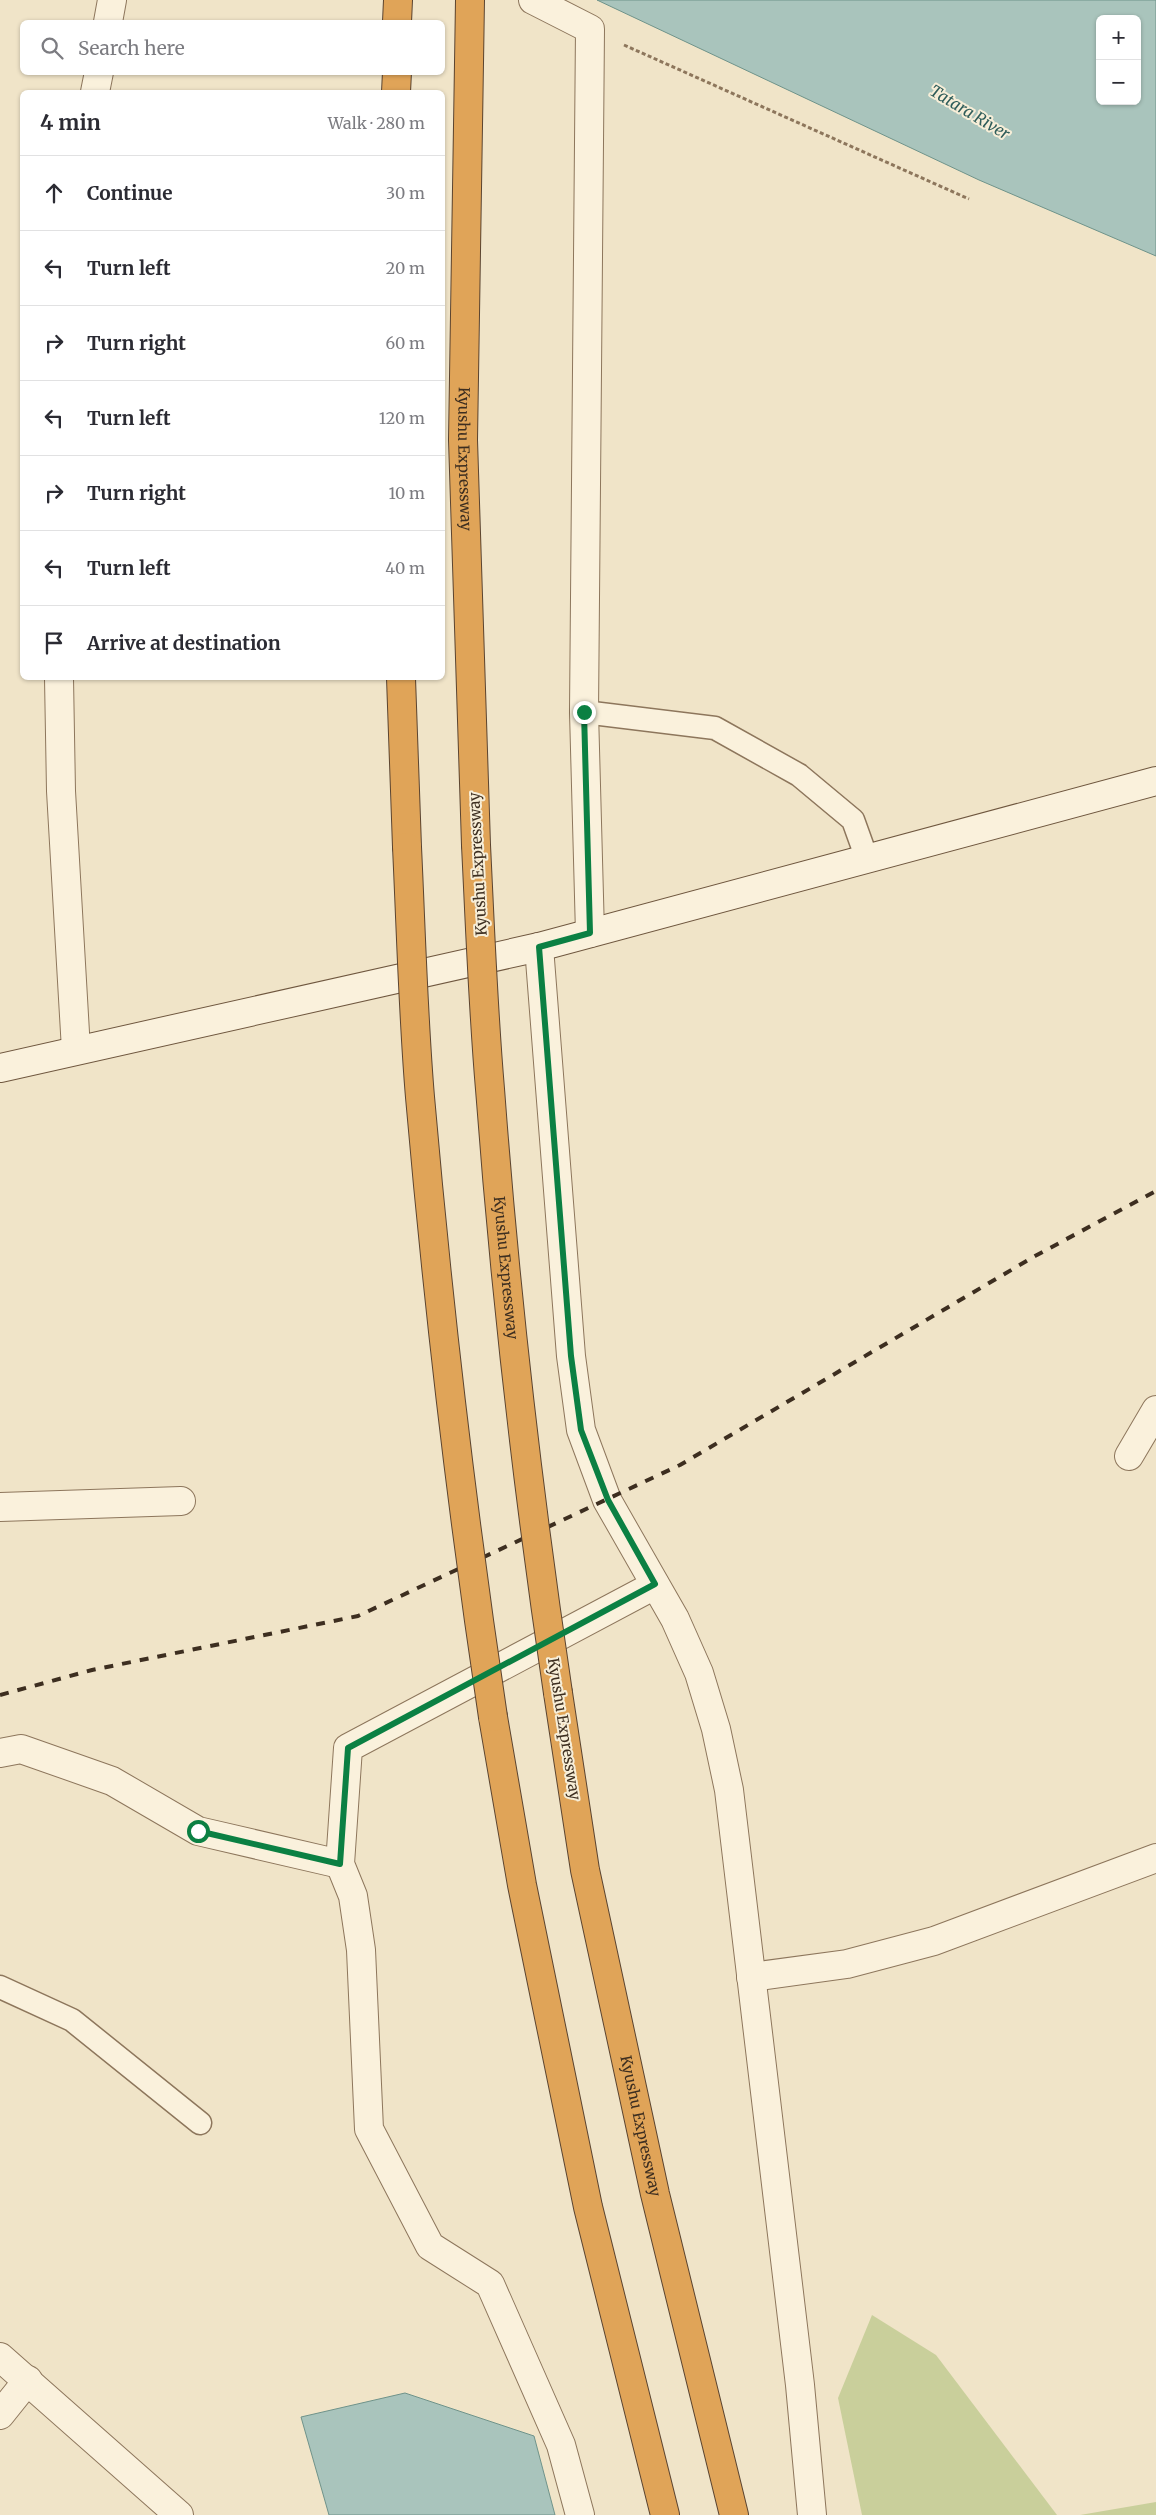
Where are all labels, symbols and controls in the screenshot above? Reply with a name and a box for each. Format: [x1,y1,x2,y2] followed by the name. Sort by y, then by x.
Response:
[1096,15,1141,105] map controls
[1096,15,1141,60] button: +
[20,20,445,75] search box
[38,34,66,62] icon: search
[78,36,185,60] text: Search here
[1096,60,1141,105] button: −
[927,80,1014,144] water label: Tatara River
[40,109,101,136] text: 4 min
[328,113,425,133] text: Walk · 280 m
[40,179,68,207] icon: ahead
[87,181,173,205] text: Continue
[386,183,425,203] text: 30 m
[40,254,68,282] icon: left
[87,256,171,280] text: Turn left
[386,258,425,278] text: 20 m
[40,329,68,357] icon: right
[87,331,186,355] text: Turn right
[385,333,425,353] text: 60 m
[454,387,476,531] street label: Kyushu Expressway
[40,404,68,432] icon: left
[87,406,171,430] text: Turn left
[379,408,425,428] text: 120 m
[40,479,68,507] icon: right
[87,481,186,505] text: Turn right
[388,483,425,503] text: 10 m
[40,554,68,582] icon: left
[87,556,171,580] text: Turn left
[385,558,425,578] text: 40 m
[40,629,68,657] icon: arrive
[87,631,281,655] text: Arrive at destination
[573,701,596,724] route end
[464,792,491,936] street label: Kyushu Expressway
[490,1195,523,1341] street label: Kyushu Expressway
[544,1656,585,1802] street label: Kyushu Expressway
[187,1820,210,1843] route start
[616,2054,665,2198] street label: Kyushu Expressway

